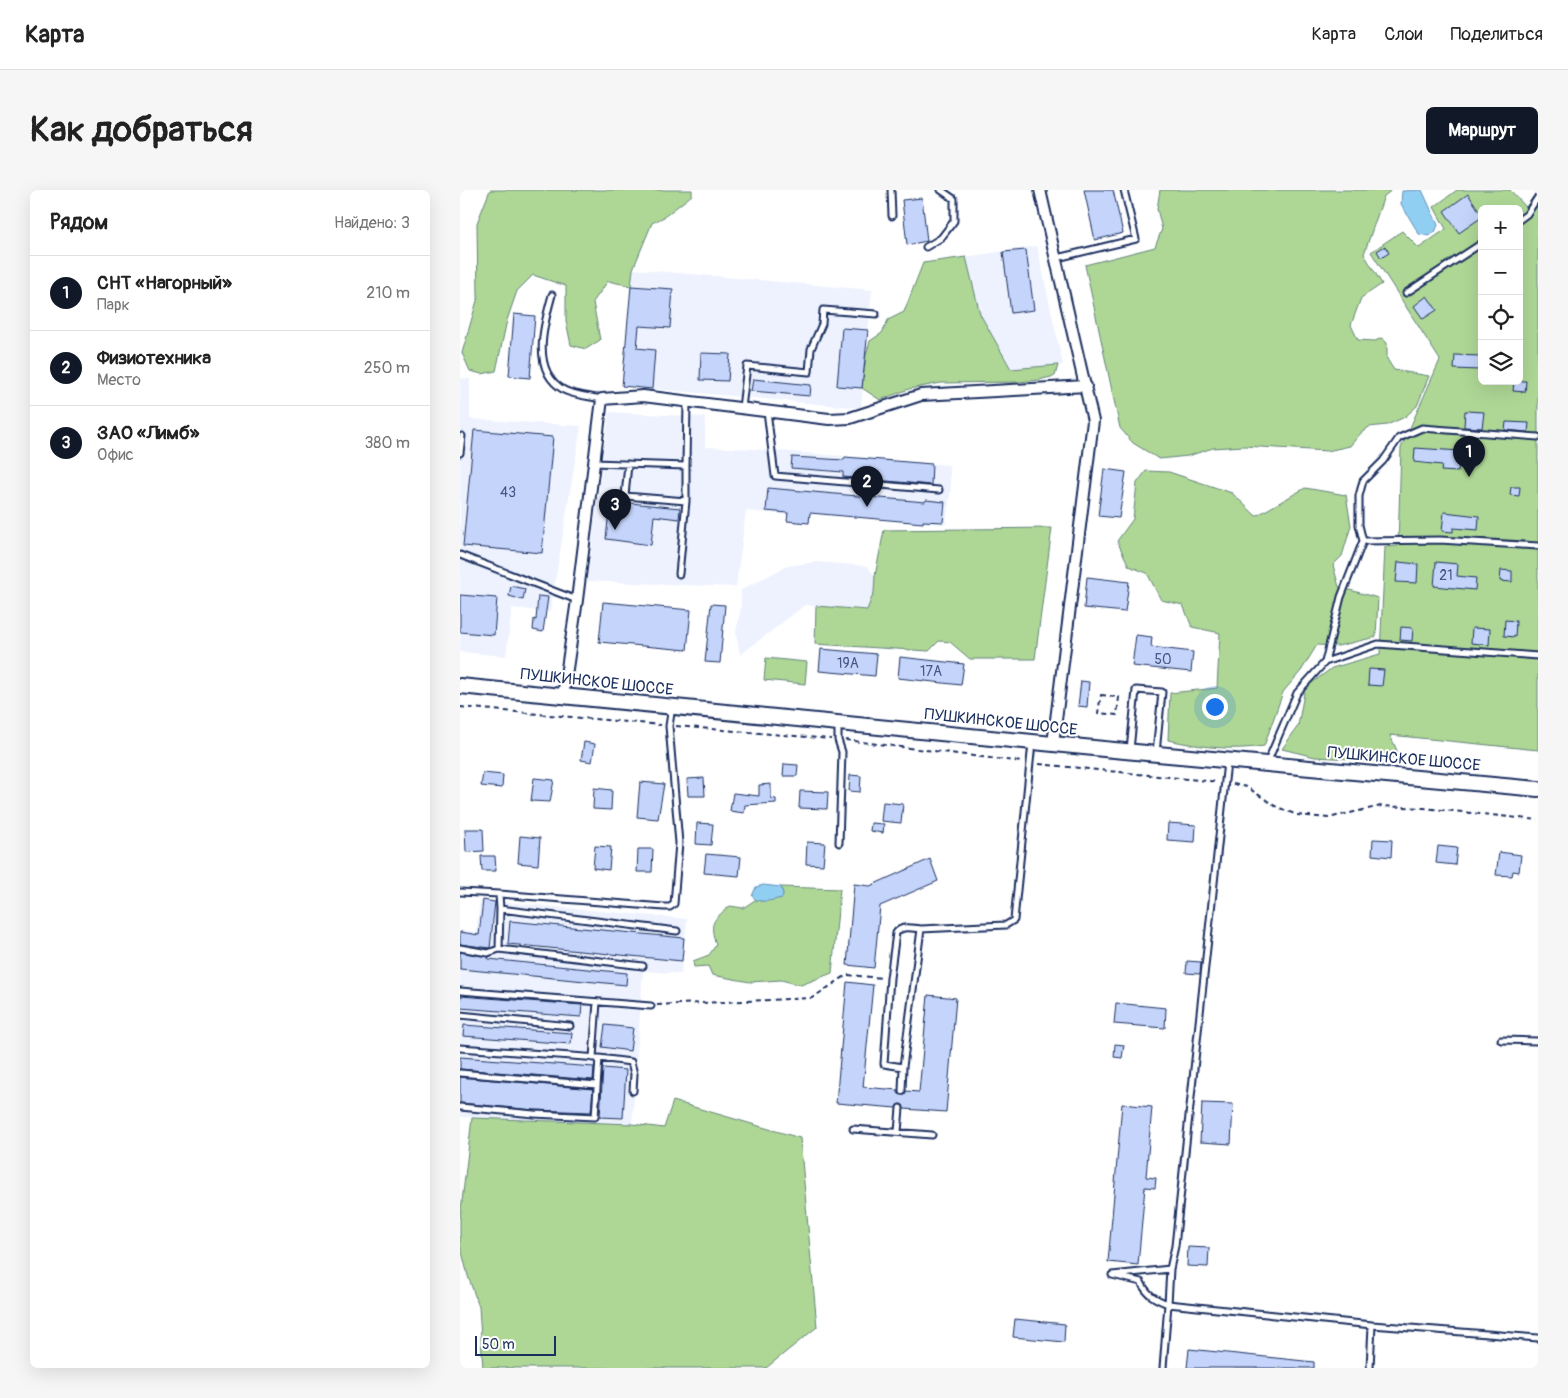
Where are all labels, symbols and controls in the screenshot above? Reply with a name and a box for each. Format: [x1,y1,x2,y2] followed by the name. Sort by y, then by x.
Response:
[25,20,84,49] text: Карта
[1312,23,1356,46] text: Карта
[1384,23,1422,46] text: Слои
[1450,23,1543,46] text: Поделиться
[1426,107,1538,154] button: Маршрут
[30,108,253,152] text: Как добраться
[1478,205,1523,385] map controls
[1478,205,1523,250] button: +
[50,209,108,236] text: Рядом
[334,213,410,233] text: Найдено: 3
[1478,250,1523,295] button: −
[97,271,232,295] text: СНТ «Нагорный»
[63,283,69,303] text: 1
[366,283,410,303] text: 210 m
[97,295,130,315] text: Парк
[1478,295,1523,340] button: locate
[1478,340,1523,385] button: layers
[97,346,211,370] text: Физиотехника
[62,358,70,378] text: 2
[364,358,410,378] text: 250 m
[97,370,141,390] text: Место
[97,421,199,445] text: ЗАО «Лимб»
[62,433,70,453] text: 3
[364,433,410,453] text: 380 m
[1453,436,1485,477] pin: 1
[97,445,134,465] text: Офис
[851,466,883,507] pin: 2
[500,484,516,501] house number: 43
[599,489,631,530] pin: 3
[1439,567,1453,584] house number: 21
[1154,651,1172,668] house number: 50
[837,655,859,672] house number: 19А
[920,663,942,680] house number: 17А
[520,664,674,700] street label: ПУШКИНСКОЕ ШОССЕ
[1202,694,1228,720] your location
[924,704,1078,740] street label: ПУШКИНСКОЕ ШОССЕ
[1327,742,1481,776] street label: ПУШКИНСКОЕ ШОССЕ
[475,1333,556,1356] scale bar
[482,1336,515,1353] text: 50 m

